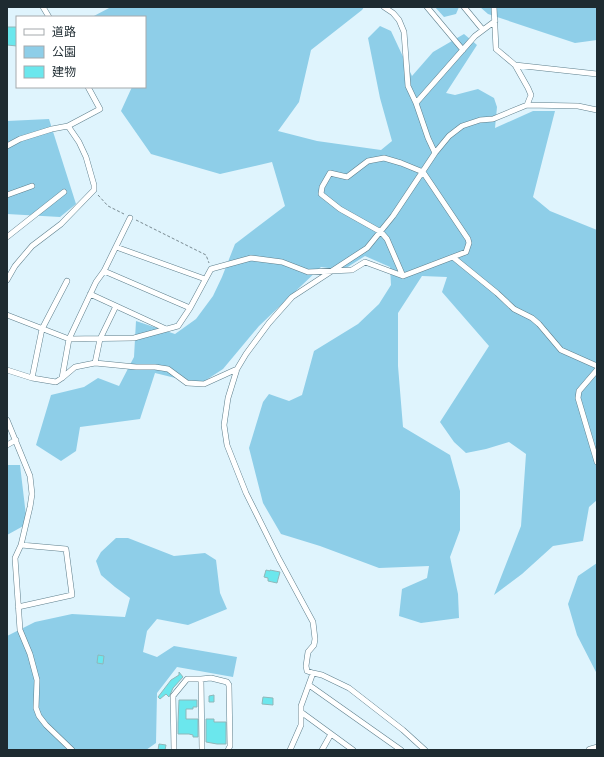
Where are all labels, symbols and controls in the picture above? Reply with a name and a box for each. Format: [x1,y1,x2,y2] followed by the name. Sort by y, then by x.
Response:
[16,16,146,88] legend
[52,25,76,39] text: 道路
[52,45,76,59] text: 公園
[52,65,76,79] text: 建物

